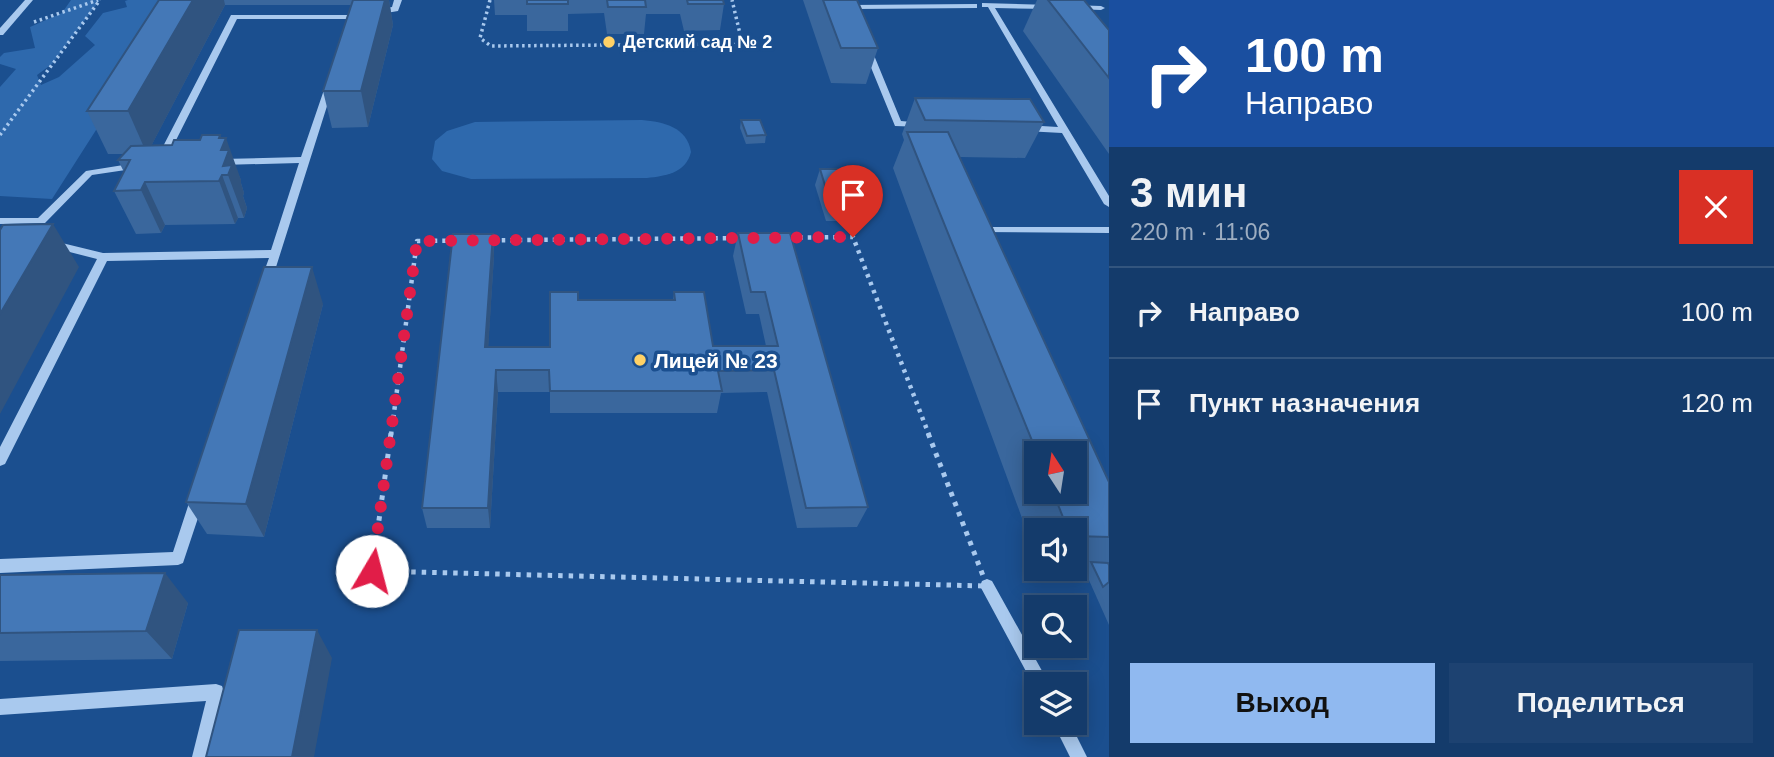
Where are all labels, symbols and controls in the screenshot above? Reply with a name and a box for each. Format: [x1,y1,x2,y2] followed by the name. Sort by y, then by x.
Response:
[1130,28,1221,119] icon: right
[1245,28,1384,82] text: 100 m
[623,32,772,52] place label: Детский сад № 2
[601,34,617,50] marker: Детский сад № 2
[1245,85,1373,121] text: Направо
[823,165,883,237] pin
[1130,169,1247,216] text: 3 мин
[1679,170,1753,244] button: close
[834,176,872,214] icon: arrive
[1130,219,1270,245] text: 220 m · 11:06
[1130,294,1168,332] icon: right
[1189,297,1300,327] text: Направо
[1681,297,1753,327] text: 100 m
[654,349,778,372] place label: Лицей № 23
[632,352,648,368] marker: Лицей № 23
[1130,385,1168,423] icon: arrive
[1189,388,1420,418] text: Пункт назначения
[1681,388,1753,418] text: 120 m
[1024,441,1087,504] north arrow
[1024,441,1087,735] map controls
[1024,518,1087,581] button: sound
[335,534,409,608] position arrow
[1024,595,1087,658] button: search
[1130,663,1435,743] button: Выход
[1449,663,1753,743] button: Поделиться
[1024,672,1087,735] button: layers

